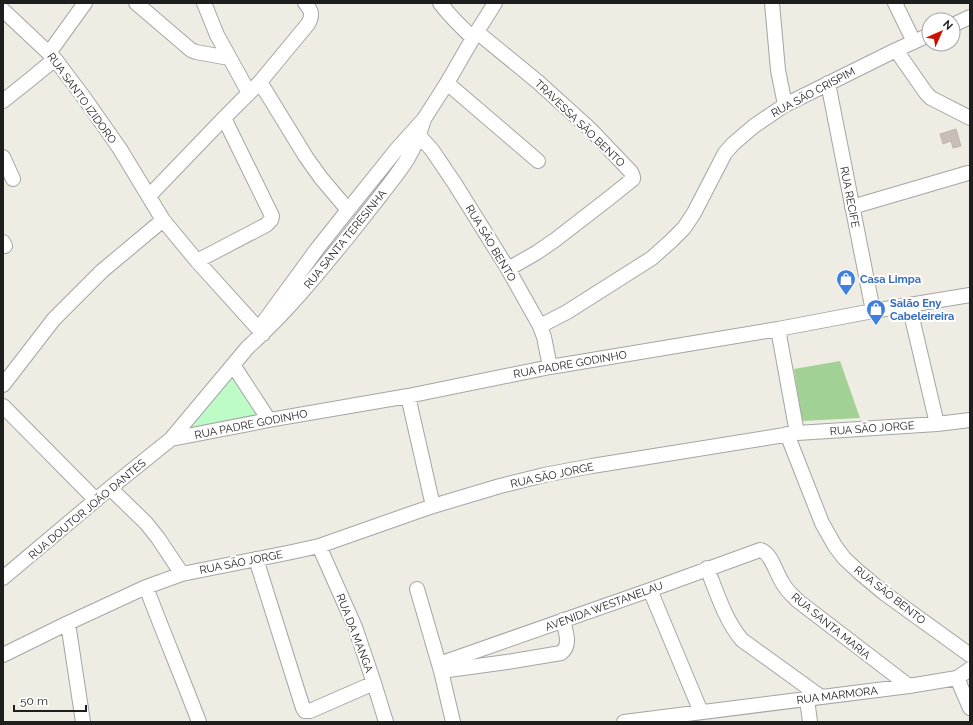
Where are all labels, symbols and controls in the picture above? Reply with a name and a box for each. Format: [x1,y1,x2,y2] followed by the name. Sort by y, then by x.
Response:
[921,12,961,52] north arrow
[940,18,955,33] text: N
[44,50,119,146] street label: RUA SANTO IZIDORO
[769,64,857,120] street label: RUA SÃO CRISPIM
[532,76,628,170] street label: TRAVESSA SÃO BENTO
[837,165,862,229] street label: RUA RECIFE
[301,187,390,291] street label: RUA SANTA TERESINHA
[463,202,519,284] street label: RUA SÃO BENTO
[835,268,857,296] shop icon: Casa Limpa
[860,273,921,286] place label: Casa Limpa
[890,297,954,323] place label: Salão Eny Cabeleireira
[865,298,887,326] shop icon: Salão Eny Cabeleireira
[512,348,628,381] street label: RUA PADRE GODINHO
[193,407,309,442] street label: RUA PADRE GODINHO
[829,418,915,438] street label: RUA SÃO JORGE
[25,456,149,562] street label: RUA DOUTOR JOÃO DANTES
[509,459,595,491] street label: RUA SÃO JORGE
[198,547,284,577] street label: RUA SÃO JORGE
[851,563,929,627] street label: RUA SÃO BENTO
[543,579,665,634] street label: AVENIDA WESTANELAU
[789,591,873,663] street label: RUA SANTA MARIA
[334,592,376,675] street label: RUA DA MANGA
[796,684,879,707] street label: RUA MARMORA
[14,687,86,713] scale bar
[20,694,48,708] text: 50 m

